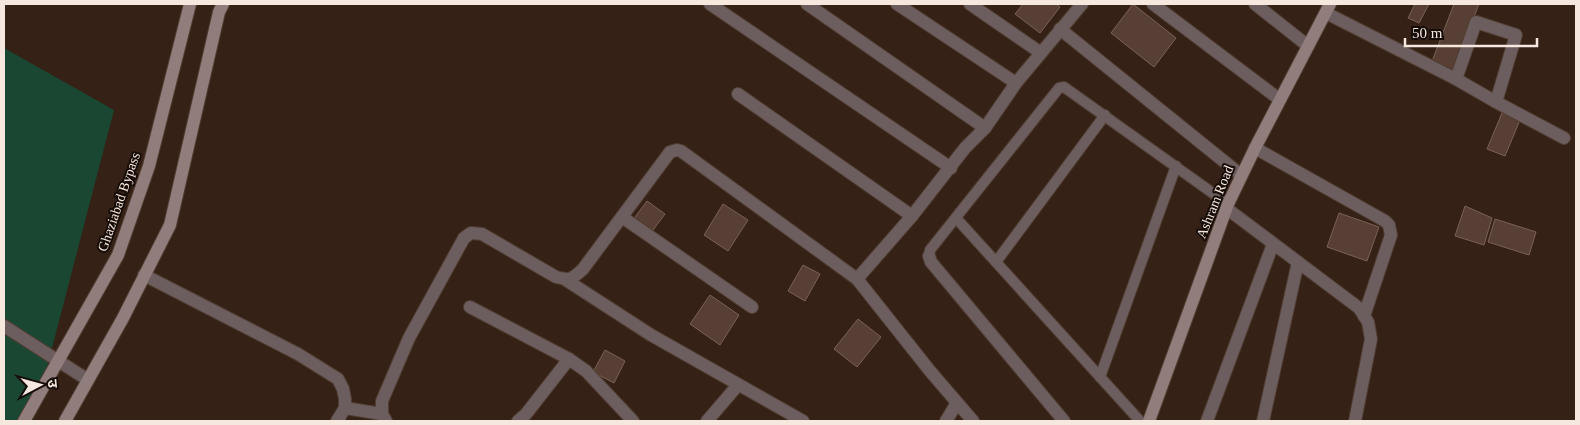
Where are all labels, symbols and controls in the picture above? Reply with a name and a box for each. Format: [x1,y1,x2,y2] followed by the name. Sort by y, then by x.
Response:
[1405,15,1538,47] scale bar
[1412,25,1443,41] text: 50 m
[95,150,143,254] street label: Ghaziabad Bypass
[1194,163,1236,241] street label: Ashram Road
[15,360,65,410] north arrow
[45,379,60,389] text: उ

